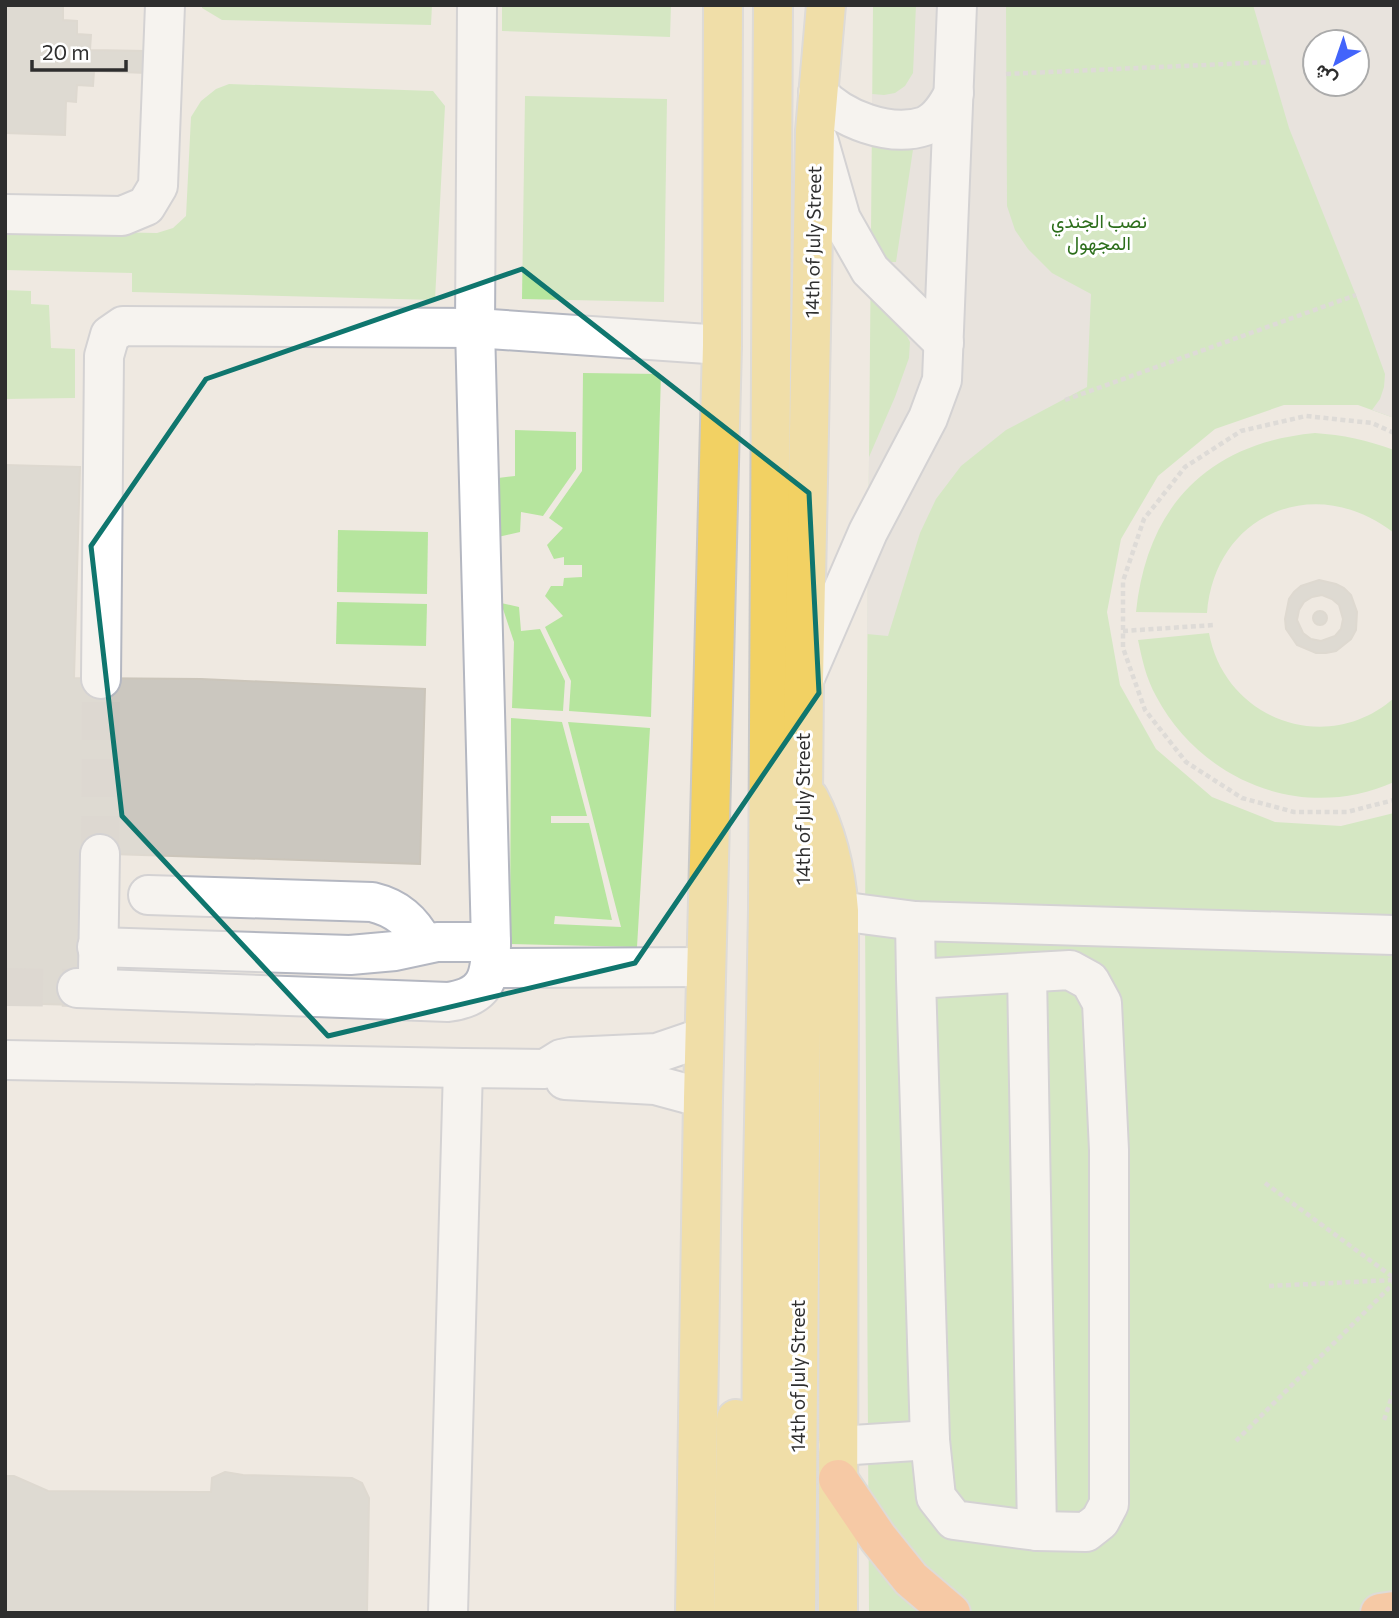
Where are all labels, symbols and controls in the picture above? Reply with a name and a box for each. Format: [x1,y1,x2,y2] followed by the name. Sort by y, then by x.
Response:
[32,28,126,72] scale bar
[1301,28,1371,98] north arrow
[42,39,90,64] text: 20 m
[1308,59,1342,93] text: ش
[800,165,825,318] street label: 14th of July Street
[1051,209,1147,255] park label: نصب الجندي المجهول
[791,733,814,885] street label: 14th of July Street
[786,1300,809,1452] street label: 14th of July Street

